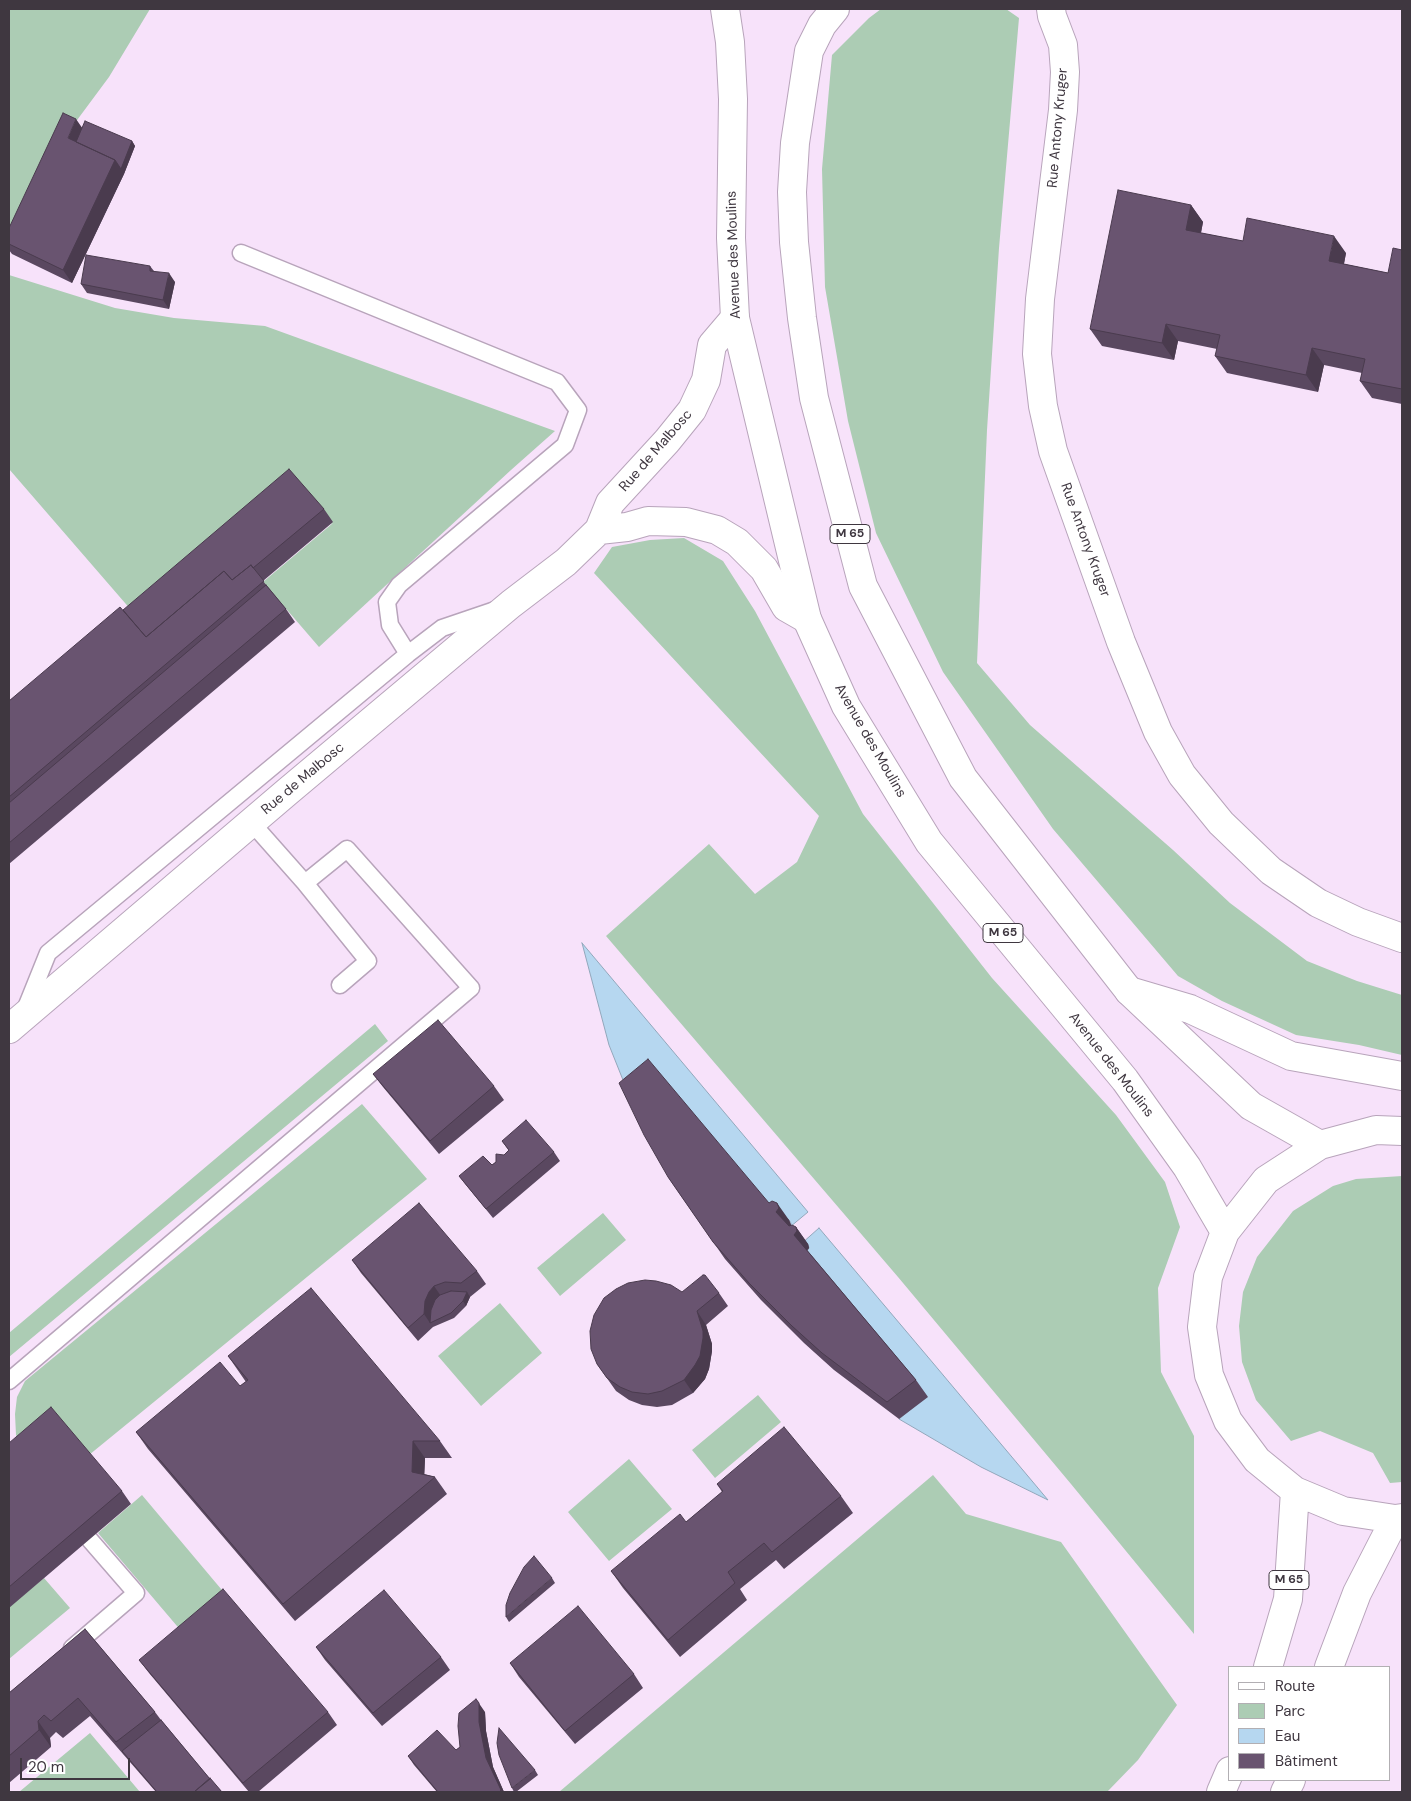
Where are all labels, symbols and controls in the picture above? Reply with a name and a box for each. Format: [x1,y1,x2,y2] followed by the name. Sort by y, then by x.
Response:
[1044,67,1072,189] street label: Rue Antony Kruger
[723,191,745,319] street label: Avenue des Moulins
[616,407,696,495] street label: Rue de Malbosc
[1057,481,1113,599] street label: Rue Antony Kruger
[830,524,870,544] road number: M 65
[831,681,909,801] street label: Avenue des Moulins
[258,739,348,819] street label: Rue de Malbosc
[983,924,1023,942] road number: M 65
[1065,1009,1157,1121] street label: Avenue des Moulins
[1269,1570,1309,1590] road number: M 65
[1228,1666,1391,1781] legend
[1275,1676,1315,1696] text: Route
[1275,1701,1305,1721] text: Parc
[1275,1726,1300,1746] text: Eau
[22,1748,132,1780] scale bar
[1275,1751,1338,1771] text: Bâtiment
[28,1757,64,1777] text: 20 m

